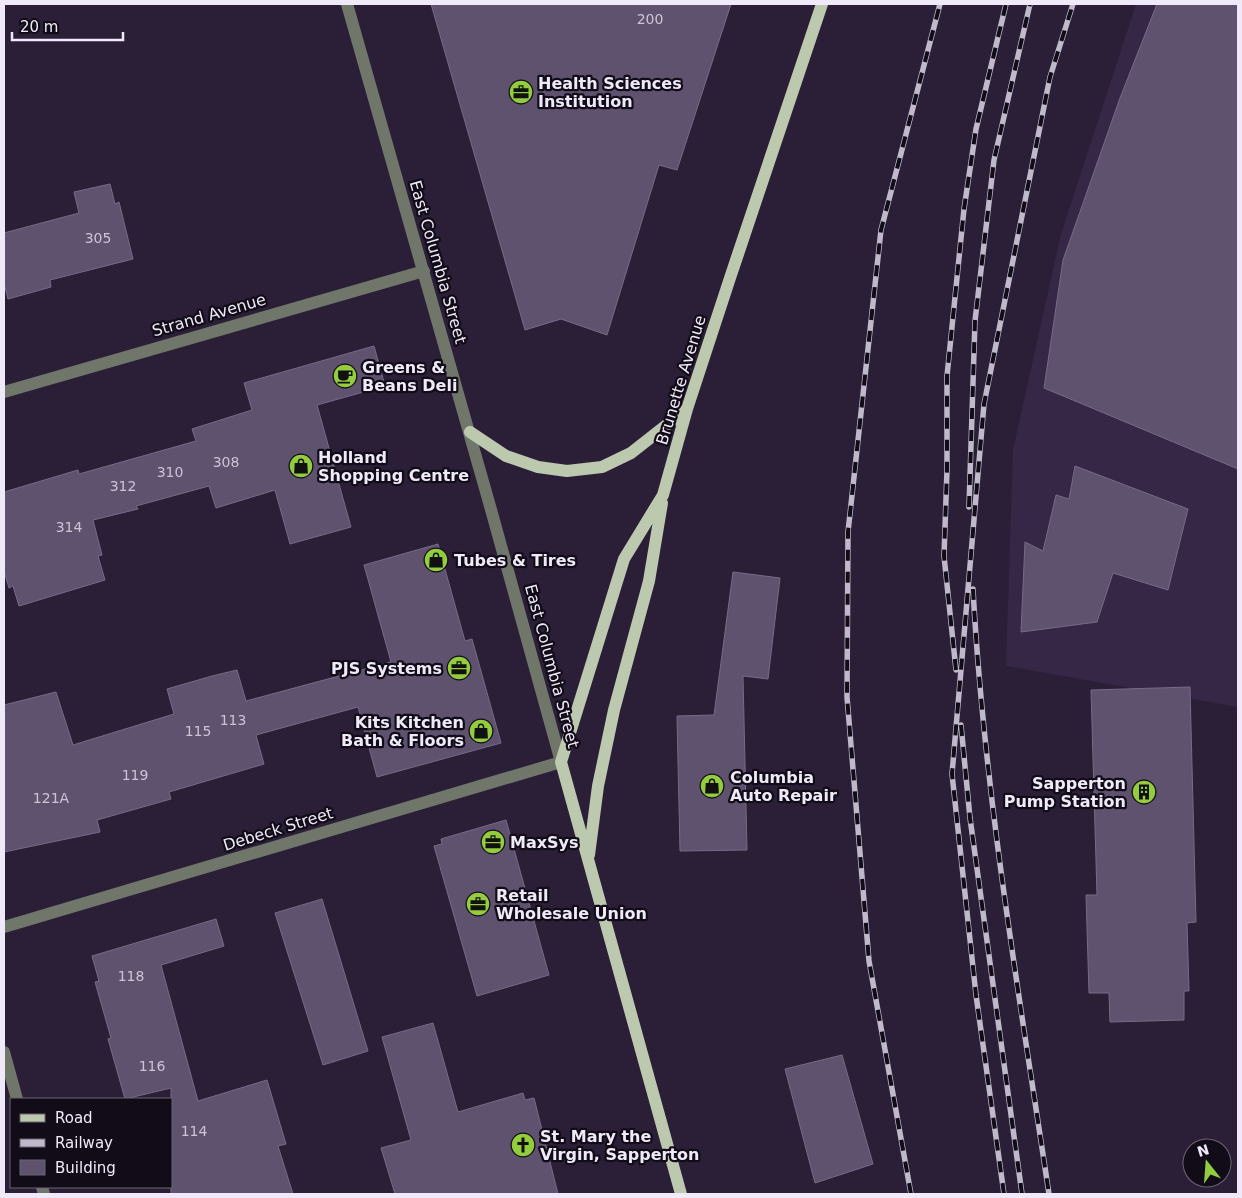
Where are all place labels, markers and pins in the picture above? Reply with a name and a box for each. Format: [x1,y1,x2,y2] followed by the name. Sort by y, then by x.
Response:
[538,74,682,111] place label: Health Sciences Institution
[508,79,534,105] office icon: Health Sciences Institution
[362,358,457,395] place label: Greens & Beans Deli
[332,363,358,389] cafe icon: Greens & Beans Deli
[318,448,469,485] place label: Holland Shopping Centre
[288,453,314,479] shop icon: Holland Shopping Centre
[423,547,449,573] shop icon: Tubes & Tires
[454,551,576,570] place label: Tubes & Tires
[446,655,472,681] office icon: PJS Systems
[331,659,442,678] place label: PJS Systems
[341,713,464,750] place label: Kits Kitchen Bath & Floors
[468,718,494,744] shop icon: Kits Kitchen Bath & Floors
[730,768,837,805] place label: Columbia Auto Repair
[699,773,725,799] shop icon: Columbia Auto Repair
[1004,774,1126,811] place label: Sapperton Pump Station
[1131,779,1157,805] building icon: Sapperton Pump Station
[480,829,506,855] office icon: MaxSys
[510,833,579,852] place label: MaxSys
[496,886,647,923] place label: Retail Wholesale Union
[465,891,491,917] office icon: Retail Wholesale Union
[540,1127,699,1164] place label: St. Mary the Virgin, Sapperton
[510,1132,536,1158] church icon: St. Mary the Virgin, Sapperton

